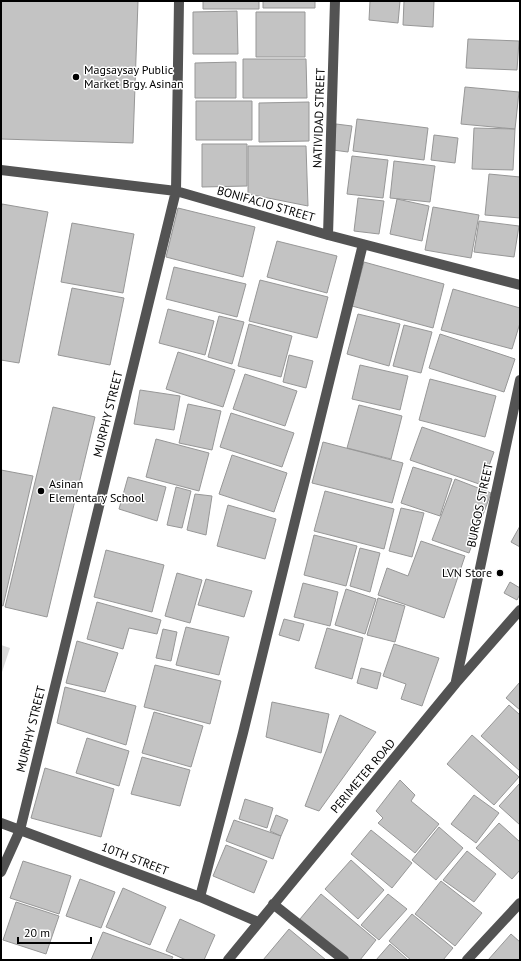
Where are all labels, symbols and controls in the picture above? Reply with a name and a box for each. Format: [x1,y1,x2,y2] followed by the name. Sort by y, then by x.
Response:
[84,62,184,91] place label: Magsaysay Public Market Brgy. Asinan
[309,67,328,168] street label: NATIVIDAD STREET
[71,72,81,82] marker: Magsaysay Public Market Brgy. Asinan
[215,182,317,225] street label: BONIFACIO STREET
[90,369,126,459] street label: MURPHY STREET
[463,461,496,549] street label: BURGOS STREET
[49,476,145,505] place label: Asinan Elementary School
[36,486,46,496] marker: Asinan Elementary School
[442,565,492,580] place label: LVN Store
[495,568,505,578] marker: LVN Store
[13,684,49,774] street label: MURPHY STREET
[327,735,398,816] street label: PERIMETER ROAD
[99,839,171,878] street label: 10TH STREET
[18,919,91,945] scale bar
[24,925,50,940] text: 20 m

